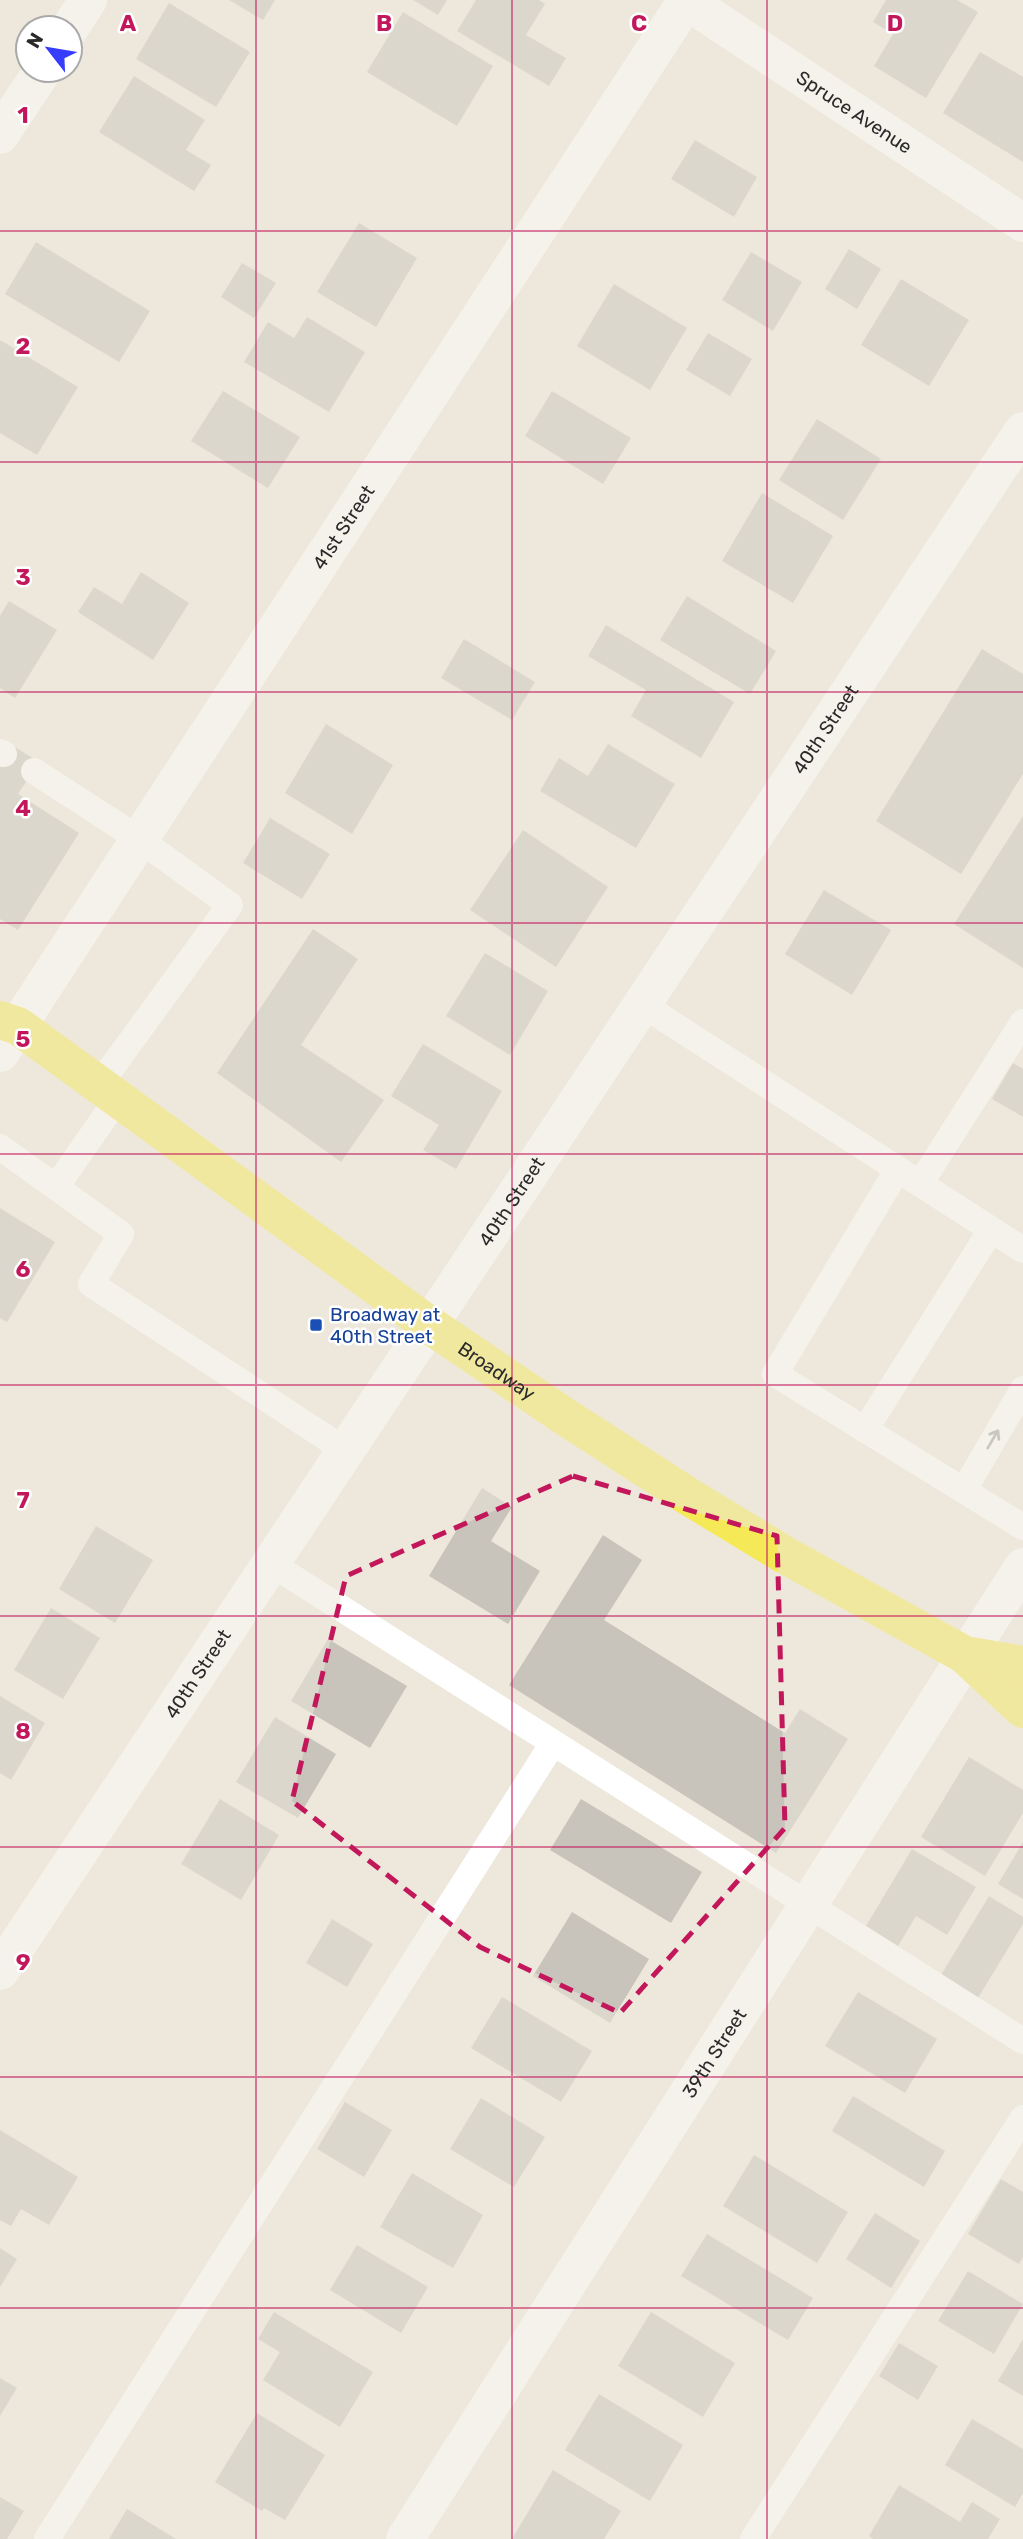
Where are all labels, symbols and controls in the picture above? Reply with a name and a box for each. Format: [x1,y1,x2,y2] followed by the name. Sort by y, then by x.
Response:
[120,9,137,37] text: A
[376,9,392,37] text: B
[631,9,647,37] text: C
[887,9,903,37] text: D
[14,14,84,84] north arrow
[21,29,48,52] text: N
[792,65,917,158] street label: Spruce Avenue
[17,101,29,129] text: 1
[16,332,30,360] text: 2
[307,480,379,574] street label: 41st Street
[15,563,31,591] text: 3
[787,680,863,778] street label: 40th Street
[15,794,31,822] text: 4
[16,1025,31,1053] text: 5
[473,1152,550,1250] street label: 40th Street
[16,1255,31,1283] text: 6
[330,1303,441,1348] place label: Broadway at 40th Street
[308,1317,324,1333] marker: Broadway at 40th Street
[454,1336,540,1405] street label: Broadway
[987,1430,1001,1450] one-way arrow
[16,1486,30,1514] text: 7
[160,1624,236,1723] street label: 40th Street
[15,1717,31,1745] text: 8
[16,1948,30,1976] text: 9
[677,2004,751,2102] street label: 39th Street

